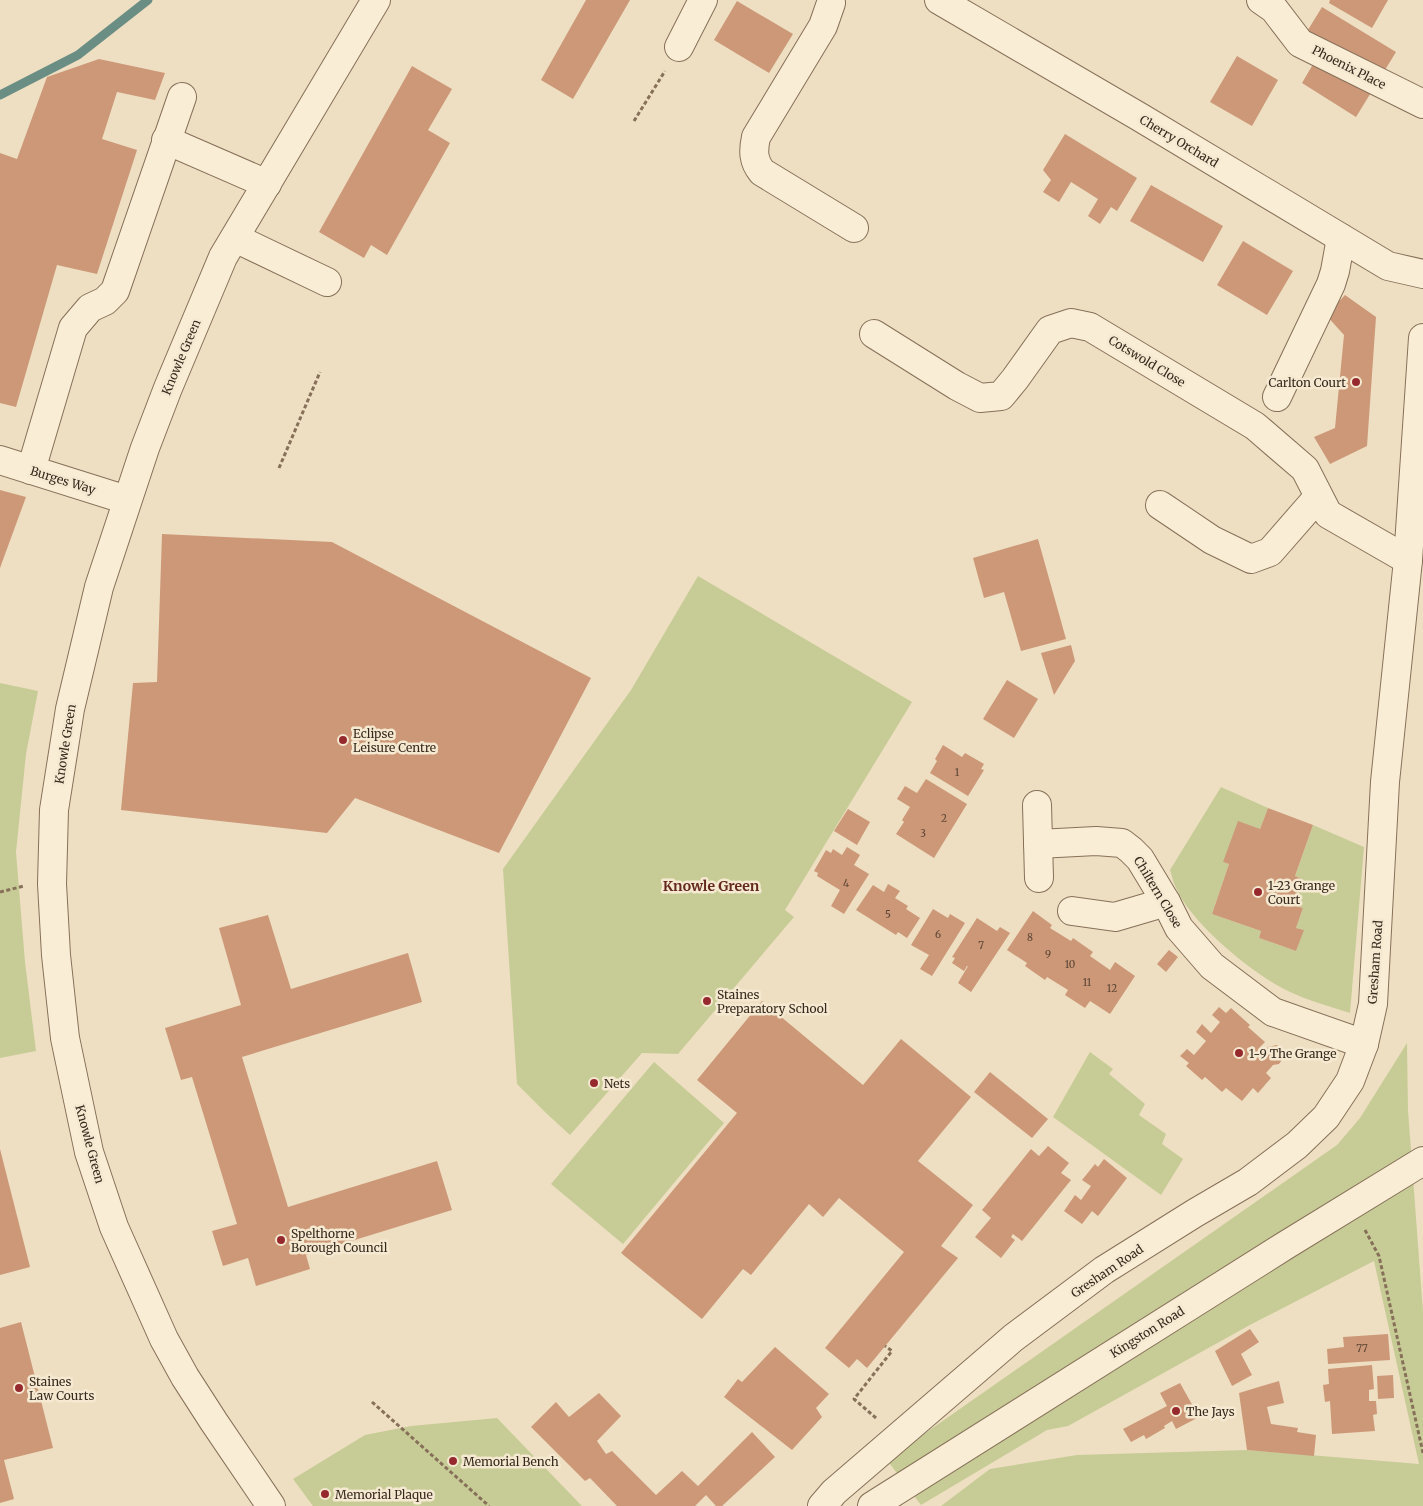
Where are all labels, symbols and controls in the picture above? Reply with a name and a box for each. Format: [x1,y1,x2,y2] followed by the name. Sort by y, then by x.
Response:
[1310,42,1388,92] street label: Phoenix Place
[1137,112,1221,170] street label: Cherry Orchard
[158,317,204,397] street label: Knowle Green
[1106,332,1188,390] street label: Cotswold Close
[1269,375,1346,390] place label: Carlton Court
[1350,376,1362,388] marker: Carlton Court
[29,463,97,497] street label: Burges Way
[51,703,79,785] street label: Knowle Green
[353,726,436,755] place label: Eclipse Leisure Centre
[337,734,349,746] marker: Eclipse Leisure Centre
[955,766,960,779] house number: 1
[941,812,947,825] house number: 2
[920,827,926,840] house number: 3
[1131,854,1185,930] street label: Chiltern Close
[663,877,760,895] district label: Knowle Green
[843,877,849,890] house number: 4
[1268,878,1335,907] place label: 1-23 Grange Court
[1252,886,1264,898] marker: 1-23 Grange Court
[885,908,891,921] house number: 5
[1365,920,1385,1004] street label: Gresham Road
[935,928,941,941] house number: 6
[1027,931,1033,944] house number: 8
[978,939,984,952] house number: 7
[1045,948,1051,961] house number: 9
[1065,958,1075,971] house number: 10
[1083,976,1092,989] house number: 11
[1107,982,1117,995] house number: 12
[717,987,828,1016] place label: Staines Preparatory School
[701,995,713,1007] marker: Staines Preparatory School
[1249,1046,1337,1061] place label: 1-9 The Grange
[1233,1047,1245,1059] marker: 1-9 The Grange
[604,1076,630,1091] place label: Nets
[588,1077,600,1089] marker: Nets
[72,1103,108,1185] street label: Knowle Green
[291,1226,388,1255] place label: Spelthorne Borough Council
[275,1234,287,1246] marker: Spelthorne Borough Council
[1068,1241,1146,1301] street label: Gresham Road
[1107,1303,1187,1361] street label: Kingston Road
[1356,1342,1368,1355] house number: 77
[29,1374,94,1403] place label: Staines Law Courts
[13,1382,25,1394] marker: Staines Law Courts
[1186,1404,1235,1419] place label: The Jays
[1170,1405,1182,1417] marker: The Jays
[463,1454,559,1469] place label: Memorial Bench
[447,1455,459,1467] marker: Memorial Bench
[335,1487,433,1502] place label: Memorial Plaque
[319,1488,331,1500] marker: Memorial Plaque

